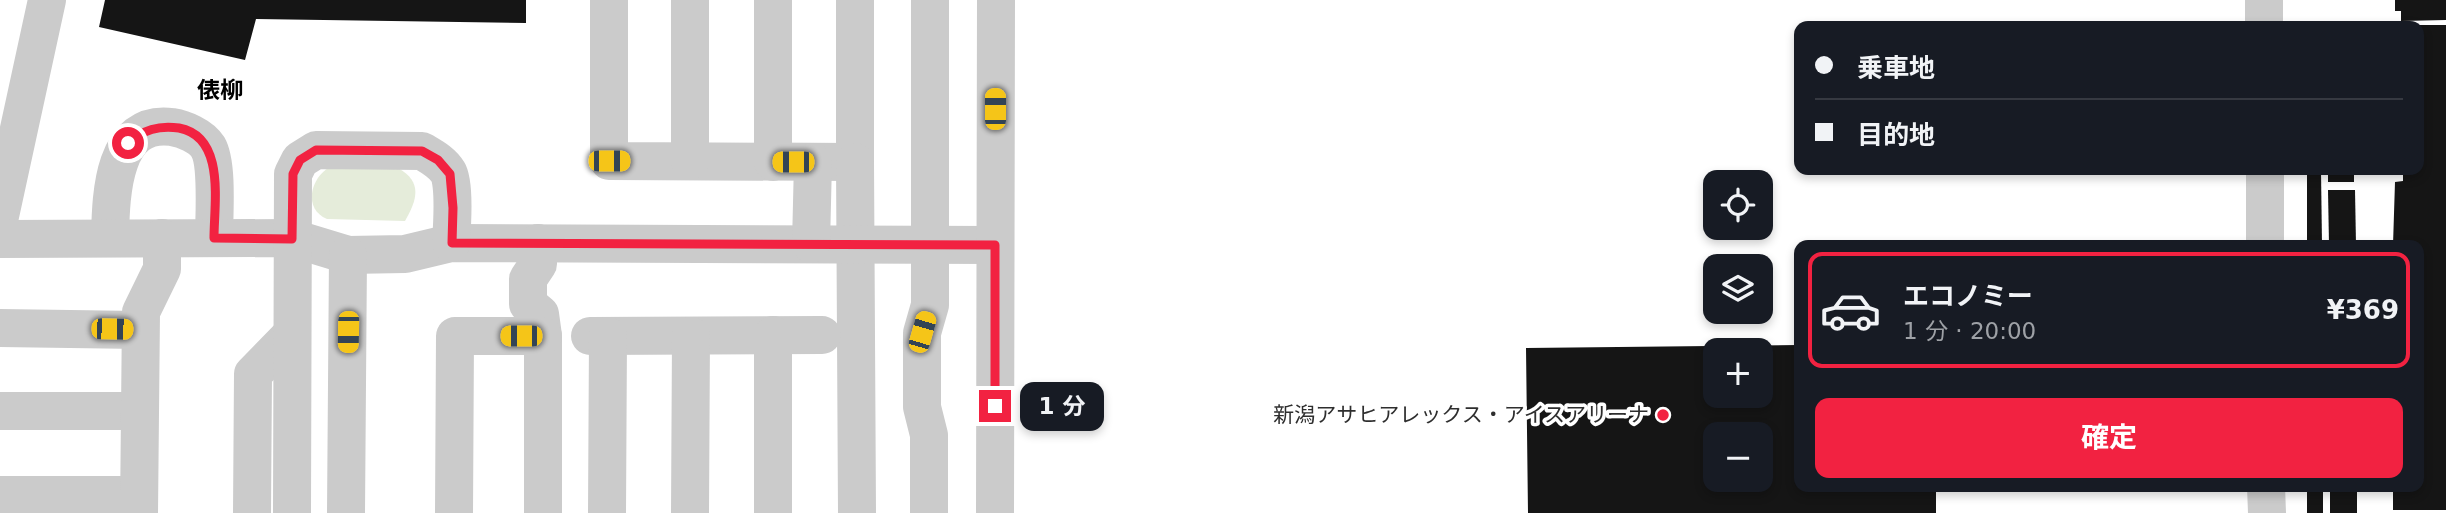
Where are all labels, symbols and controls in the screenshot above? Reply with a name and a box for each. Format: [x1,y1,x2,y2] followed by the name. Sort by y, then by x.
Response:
[1857,53,1935,83] text: 乗車地
[197,77,243,103] district label: 俵柳
[985,88,1006,130] car
[1857,120,1935,150] text: 目的地
[112,127,144,159] route start
[589,151,631,172] car
[773,152,815,173] car
[1703,170,1773,492] map controls
[1703,170,1773,240] button: locate
[1703,254,1773,324] button: layers
[1819,279,1882,342] icon: car
[1903,281,2033,311] text: エコノミー
[2327,295,2399,325] text: ¥369
[907,309,938,355] car
[338,311,359,353] car
[91,318,134,340] car
[1903,318,2036,344] text: 1 分 · 20:00
[501,326,543,347] car
[1703,338,1773,408] button: +
[1020,382,1104,430] callout: 1 分
[979,390,1011,422] route end
[1038,393,1086,419] text: 1 分
[1815,398,2403,478] button: 確定
[1273,403,1649,427] place label: 新潟アサヒアレックス・アイスアリーナ
[1655,407,1671,423] marker: 新潟アサヒアレックス・アイスアリーナ
[1703,422,1773,492] button: −

